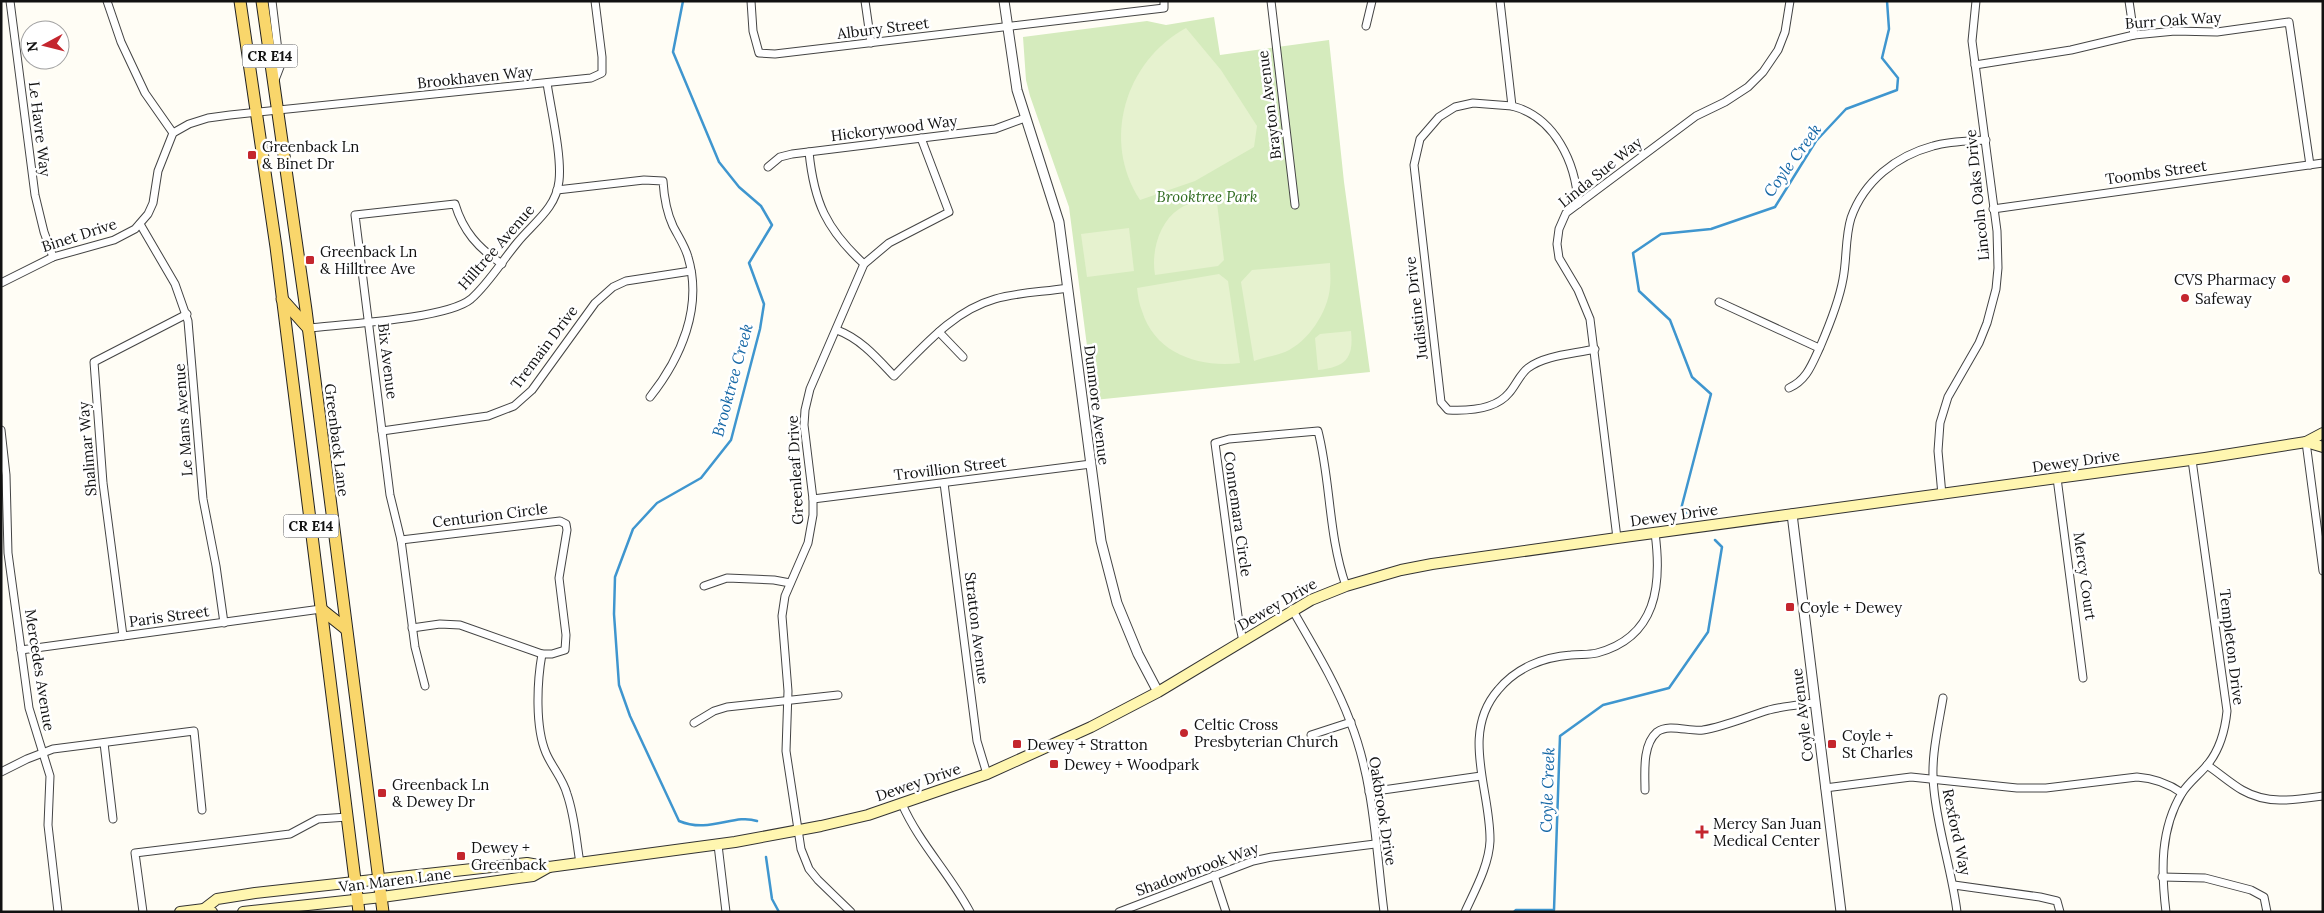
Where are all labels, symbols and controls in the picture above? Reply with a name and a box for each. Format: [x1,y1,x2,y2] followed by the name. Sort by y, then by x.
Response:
[2124,7,2222,33] street label: Burr Oak Way
[835,13,930,43] street label: Albury Street
[20,20,70,70] north arrow
[22,40,42,53] text: N
[242,44,298,68] road number: CR E14
[1253,49,1285,161] street label: Brayton Avenue
[416,61,534,93] street label: Brookhaven Way
[25,80,55,178] street label: Le Havre Way
[830,111,958,145] street label: Hickorywood Way
[1759,119,1825,201] water label: Coyle Creek
[1961,128,1993,262] street label: Lincoln Oaks Drive
[1554,132,1646,211] street label: Linda Sue Way
[262,137,359,173] place label: Greenback Ln & Binet Dr
[246,149,258,161] marker: Greenback Ln & Binet Dr
[2104,155,2208,189] street label: Toombs Street
[1156,187,1258,206] park label: Brooktree Park
[454,200,538,294] street label: Hilltree Avenue
[39,214,119,256] street label: Binet Drive
[320,242,417,278] place label: Greenback Ln & Hilltree Ave
[304,254,316,266] marker: Greenback Ln & Hilltree Ave
[1400,256,1432,361] street label: Judistine Drive
[2174,270,2276,289] place label: CVS Pharmacy
[2280,273,2292,285] marker: CVS Pharmacy
[2195,289,2252,308] place label: Safeway
[2179,292,2191,304] marker: Safeway
[506,301,582,393] street label: Tremain Drive
[707,321,757,439] water label: Brooktree Creek
[374,322,402,400] street label: Bix Avenue
[1080,344,1114,466] street label: Dunmore Avenue
[170,363,196,477] street label: Le Mans Avenue
[321,382,353,498] street label: Greenback Lane
[73,401,101,497] street label: Shalimar Way
[783,415,807,525] street label: Greenleaf Drive
[2031,445,2121,477] street label: Dewey Drive
[1220,450,1256,578] street label: Connemara Circle
[893,452,1007,484] street label: Trovillion Street
[431,498,549,532] street label: Centurion Circle
[1629,499,1719,531] street label: Dewey Drive
[284,514,338,538] road number: CR E14
[2069,531,2101,621] street label: Mercy Court
[961,571,993,685] street label: Stratton Avenue
[1234,574,1320,634] street label: Dewey Drive
[2215,588,2249,706] street label: Templeton Drive
[1800,598,1902,617] place label: Coyle + Dewey
[128,601,211,631] street label: Paris Street
[1784,601,1796,613] marker: Coyle + Dewey
[21,608,59,732] street label: Mercedes Avenue
[1787,667,1817,763] street label: Coyle Avenue
[1194,715,1338,751] place label: Celtic Cross Presbyterian Church
[1842,726,1913,762] place label: Coyle + St Charles
[1178,727,1190,739] marker: Celtic Cross Presbyterian Church
[1027,735,1148,754] place label: Dewey + Stratton
[1011,738,1023,750] marker: Dewey + Stratton
[1826,738,1838,750] marker: Coyle + St Charles
[1536,747,1558,833] water label: Coyle Creek
[1064,755,1199,774] place label: Dewey + Woodpark
[1365,755,1401,867] street label: Oakbrook Drive
[1048,758,1060,770] marker: Dewey + Woodpark
[873,759,963,805] street label: Dewey Drive
[392,775,489,811] place label: Greenback Ln & Dewey Dr
[376,787,388,799] marker: Greenback Ln & Dewey Dr
[1939,787,1975,877] street label: Rexford Way
[1713,814,1822,850] place label: Mercy San Juan Medical Center
[1695,825,1709,839] marker: Mercy San Juan Medical Center
[471,838,547,874] place label: Dewey + Greenback
[1133,838,1261,900] street label: Shadowbrook Way
[455,850,467,862] marker: Dewey + Greenback
[337,864,452,896] street label: Van Maren Lane

